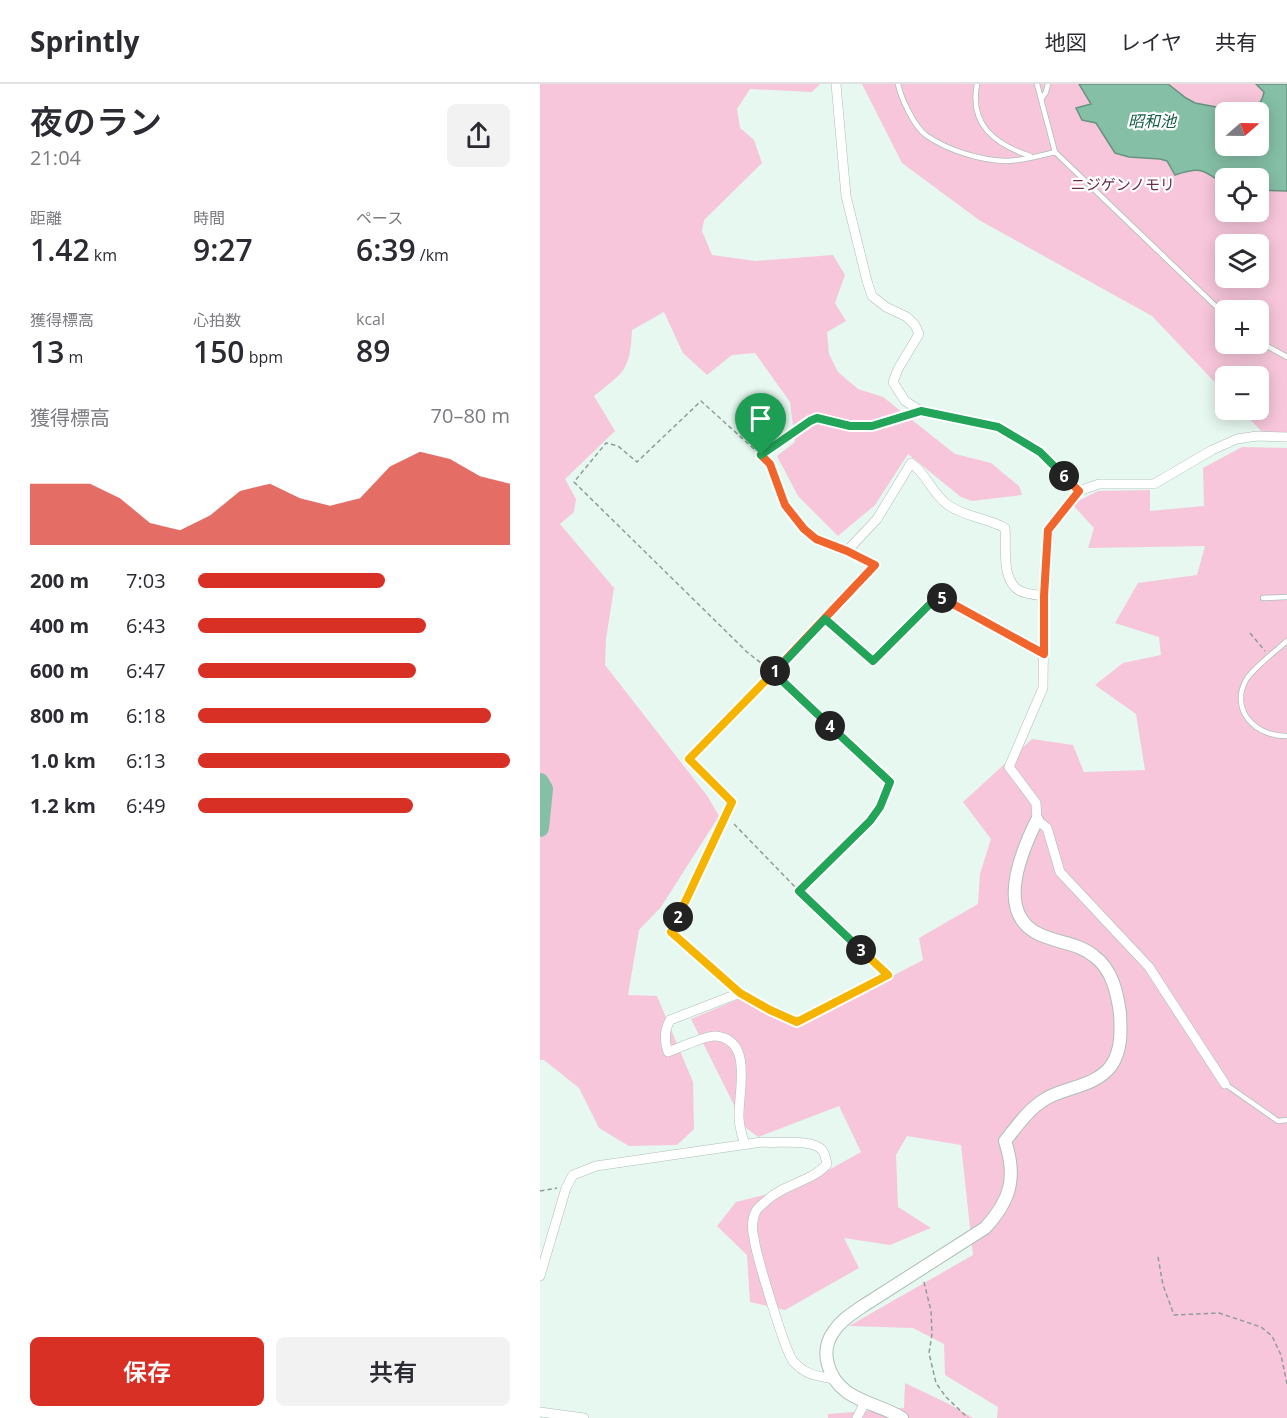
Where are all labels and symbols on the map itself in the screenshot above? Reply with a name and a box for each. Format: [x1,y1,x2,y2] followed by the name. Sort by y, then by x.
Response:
[1215,102,1269,156] north arrow
[1128,110,1178,132] water label: 昭和池
[1071,174,1175,194] park label: ニジゲンノモリ
[735,393,786,455] pin
[1049,461,1079,491] pin: 6
[927,583,957,613] pin: 5
[760,656,790,686] pin: 1
[815,711,845,741] pin: 4
[663,902,693,932] pin: 2
[846,935,876,965] pin: 3

